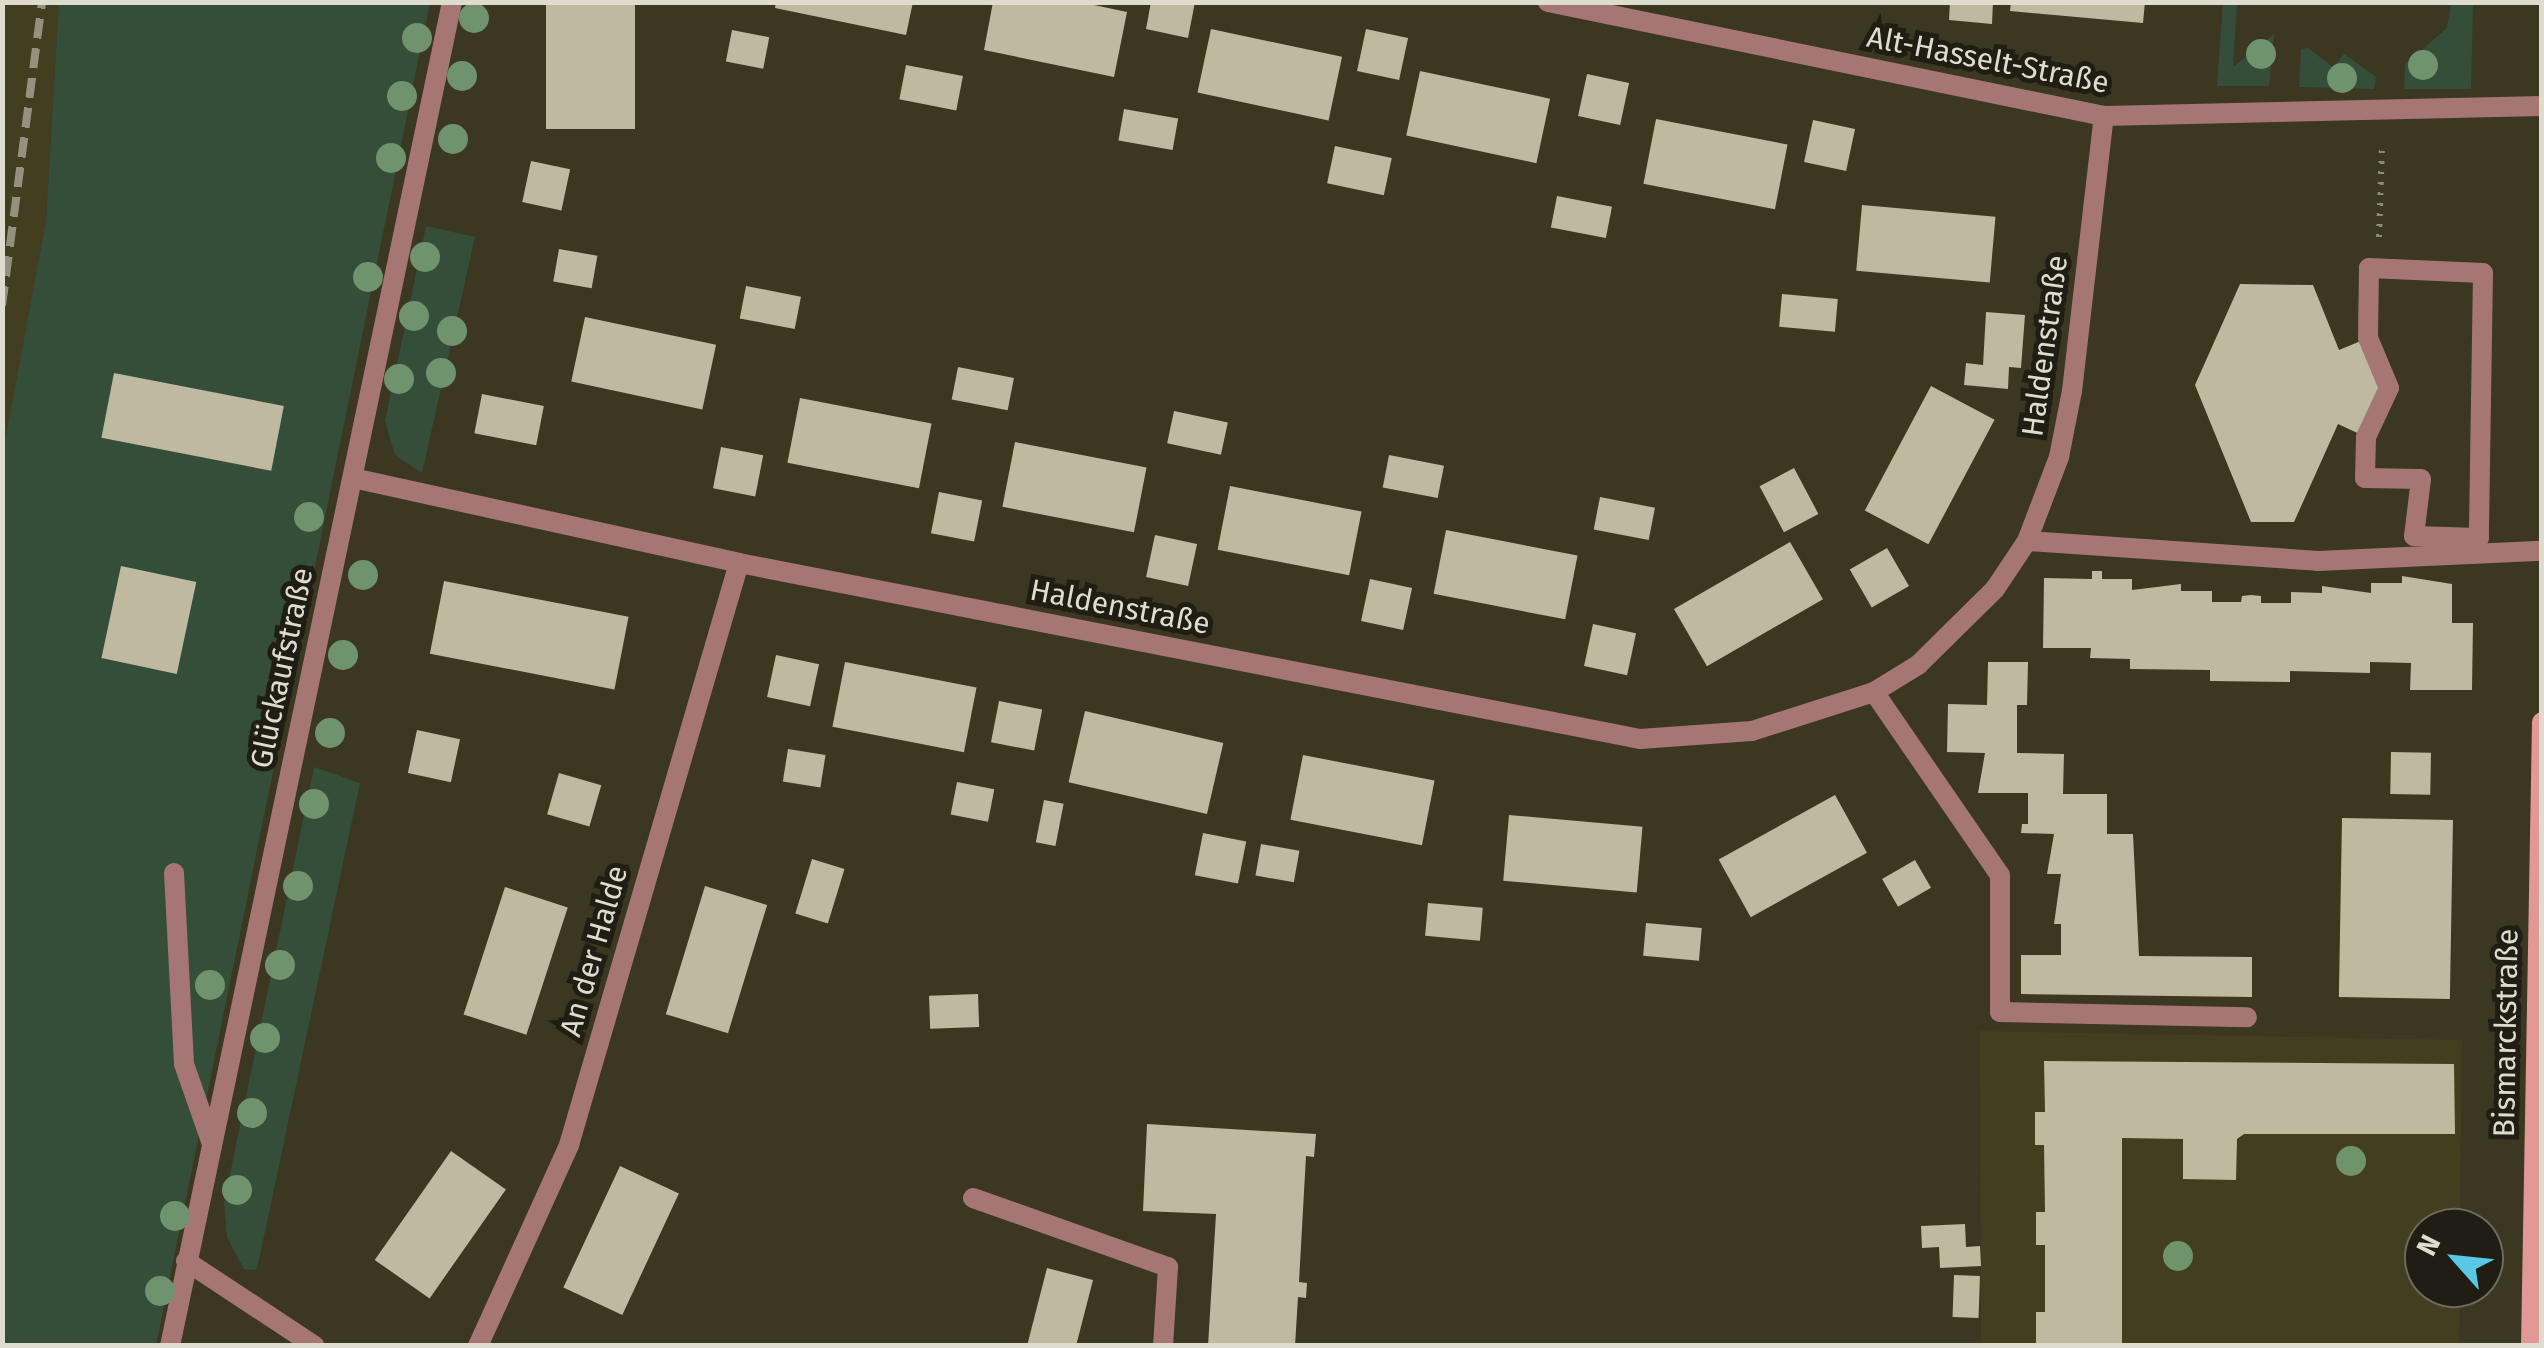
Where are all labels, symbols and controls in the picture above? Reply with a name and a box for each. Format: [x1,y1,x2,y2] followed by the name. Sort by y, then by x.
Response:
[1864,19,2112,101] street label: Alt-Hasselt-Straße
[2014,253,2076,439] street label: Haldenstraße
[243,565,321,771] street label: Glückaufstraße
[1027,572,1213,642] street label: Haldenstraße
[552,862,636,1040] street label: An der Halde
[2486,928,2526,1138] street label: Bismarckstraße
[2404,1208,2504,1308] north arrow
[2410,1229,2448,1261] text: N

